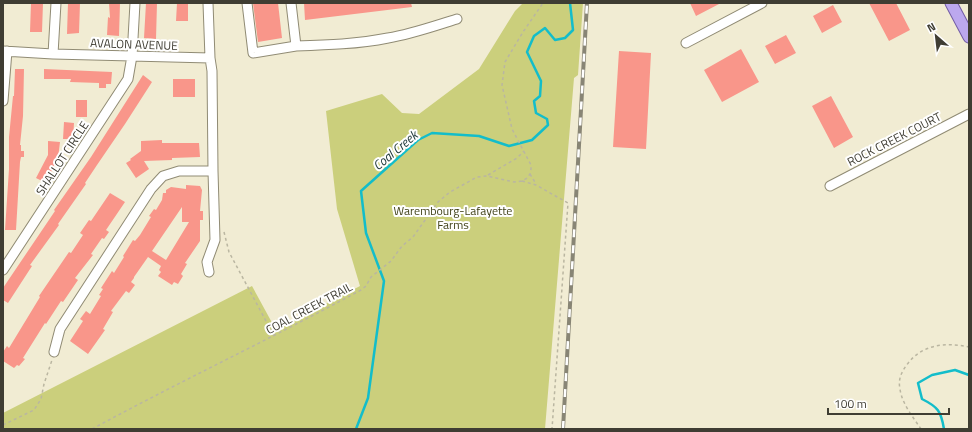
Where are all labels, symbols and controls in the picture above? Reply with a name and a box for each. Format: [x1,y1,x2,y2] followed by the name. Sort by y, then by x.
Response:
[916,16,956,56] north arrow
[924,18,938,36] text: N
[90,33,179,55] street label: AVALON AVENUE
[844,107,945,171] street label: ROCK CREEK COURT
[31,117,93,199] street label: SHALLOT CIRCLE
[368,124,424,175] water label: Coal Creek
[394,201,512,234] park label: Warembourg-Lafayette Farms
[262,277,356,339] street label: COAL CREEK TRAIL
[828,390,949,416] scale bar
[834,394,867,413] text: 100 m

